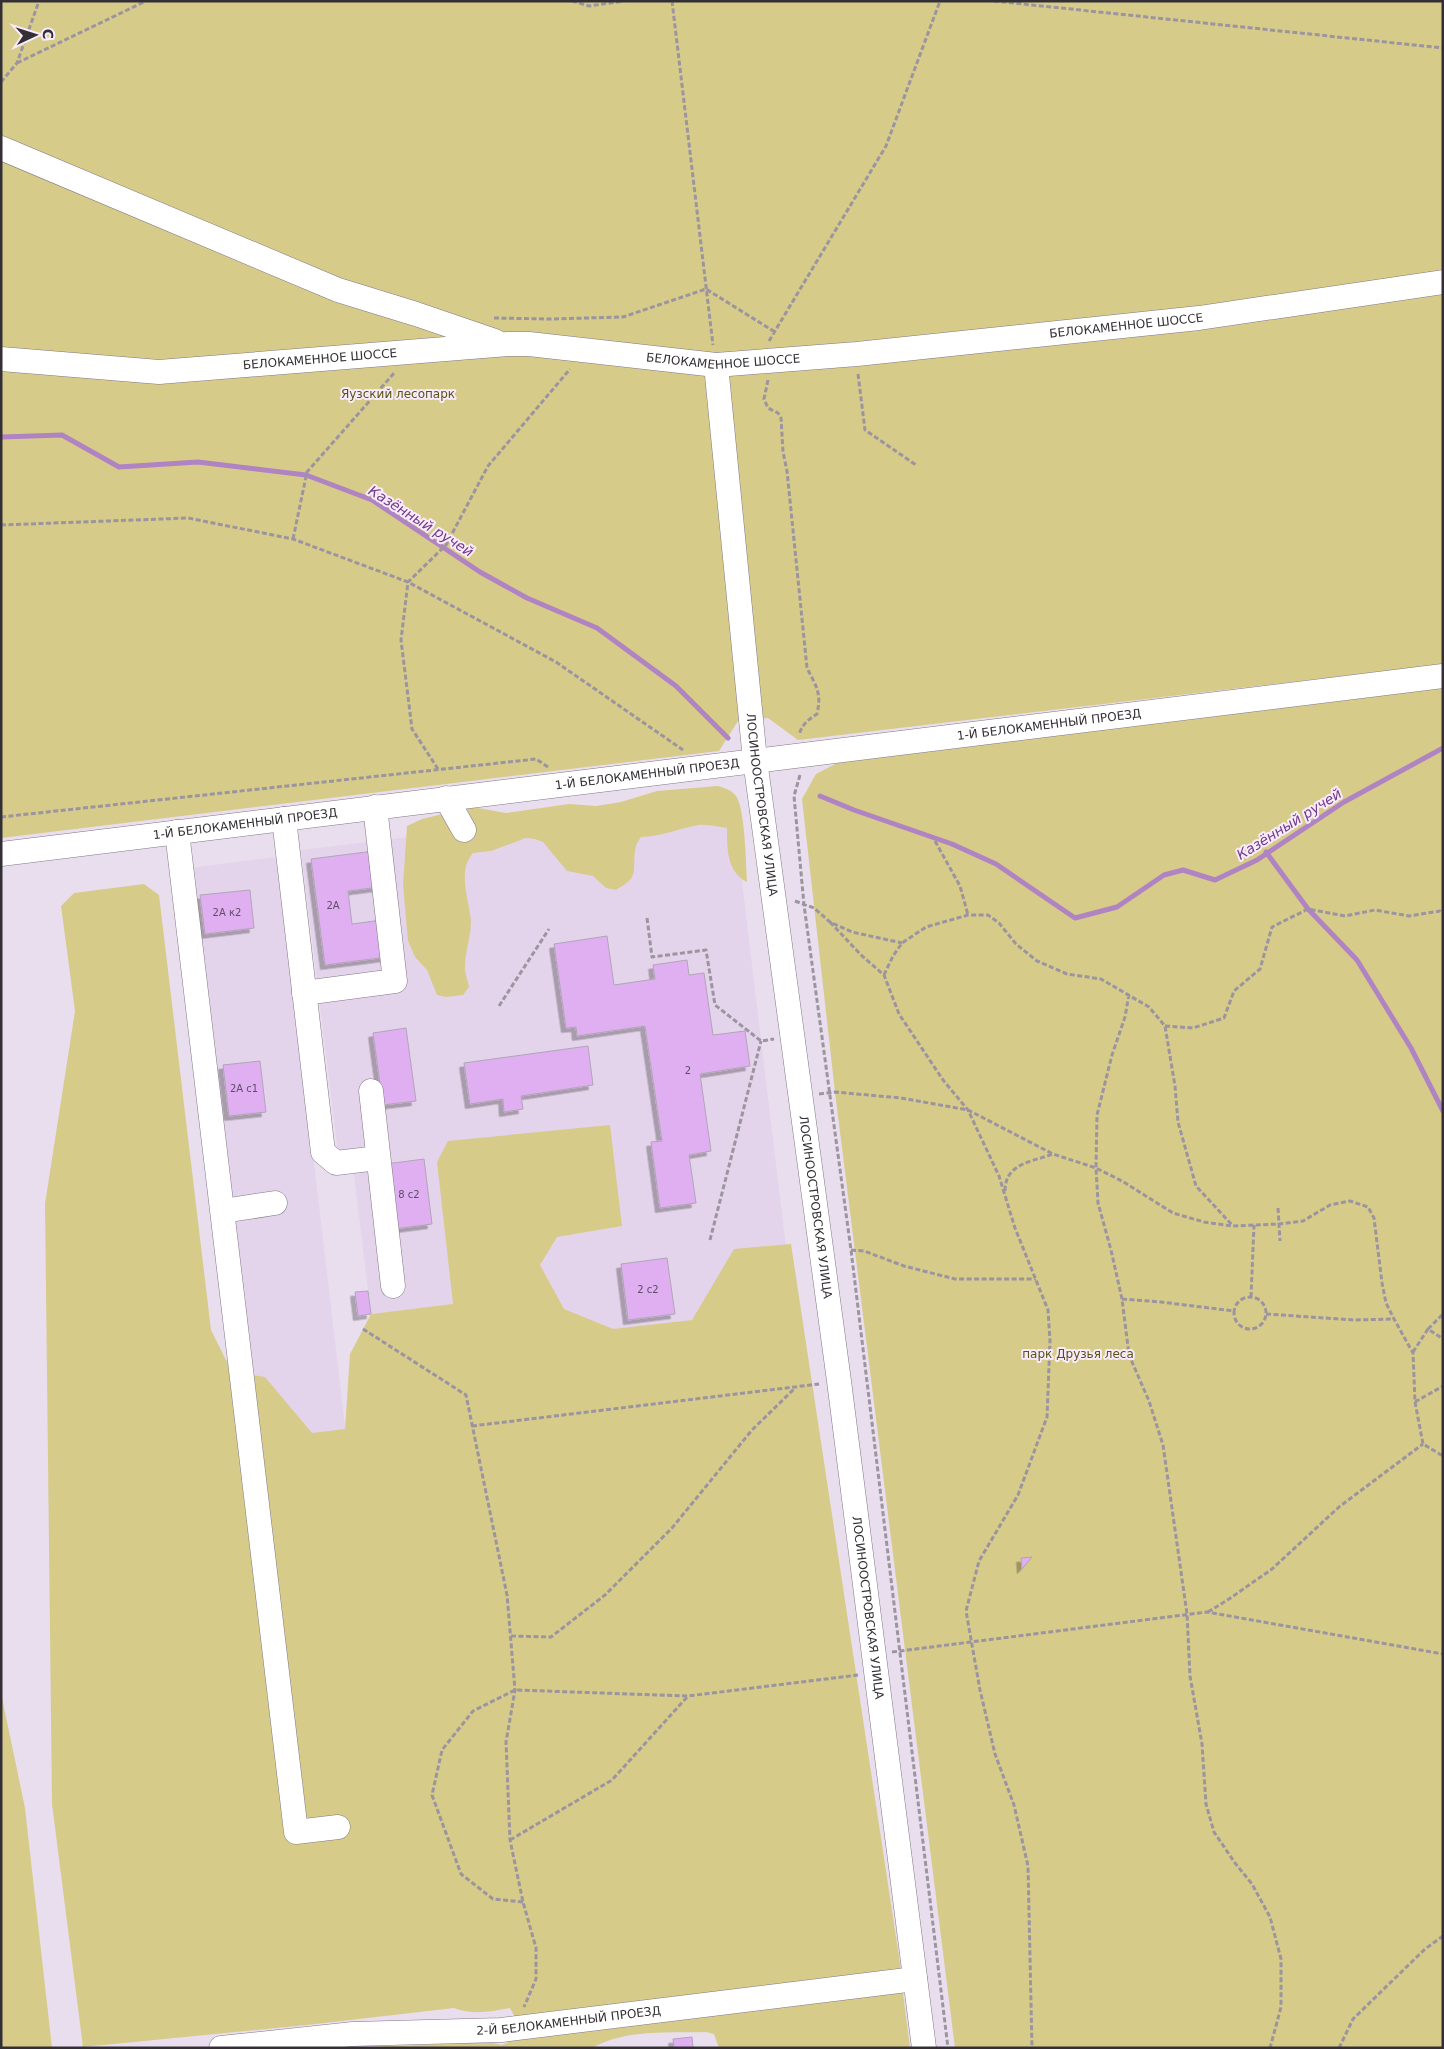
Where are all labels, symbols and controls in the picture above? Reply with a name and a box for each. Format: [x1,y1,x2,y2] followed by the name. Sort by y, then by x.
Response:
[10,10,60,60] north arrow
[40,28,56,40] text: С
[1049,310,1204,341] street label: БЕЛОКАМЕННОЕ ШОССЕ
[242,346,398,372] street label: БЕЛОКАМЕННОЕ ШОССЕ
[646,350,801,372] street label: БЕЛОКАМЕННОЕ ШОССЕ
[341,387,455,401] park label: Яузский лесопарк
[366,482,476,560] water label: Казённый ручей
[956,706,1142,743] street label: 1-Й БЕЛОКАМЕННЫЙ ПРОЕЗД
[743,712,780,898] street label: ЛОСИНООСТРОВСКАЯ УЛИЦА
[554,756,740,793] street label: 1-Й БЕЛОКАМЕННЫЙ ПРОЕЗД
[1234,785,1344,863] water label: Казённый ручей
[152,806,338,842] street label: 1-Й БЕЛОКАМЕННЫЙ ПРОЕЗД
[326,900,340,911] house number: 2А
[213,907,241,918] house number: 2А к2
[685,1065,691,1076] house number: 2
[230,1083,258,1094] house number: 2А с1
[796,1115,835,1300] street label: ЛОСИНООСТРОВСКАЯ УЛИЦА
[398,1189,420,1200] house number: 8 с2
[637,1284,659,1295] house number: 2 с2
[1022,1347,1134,1361] park label: парк Друзья леса
[849,1515,887,1701] street label: ЛОСИНООСТРОВСКАЯ УЛИЦА
[476,2003,662,2038] street label: 2-Й БЕЛОКАМЕННЫЙ ПРОЕЗД

